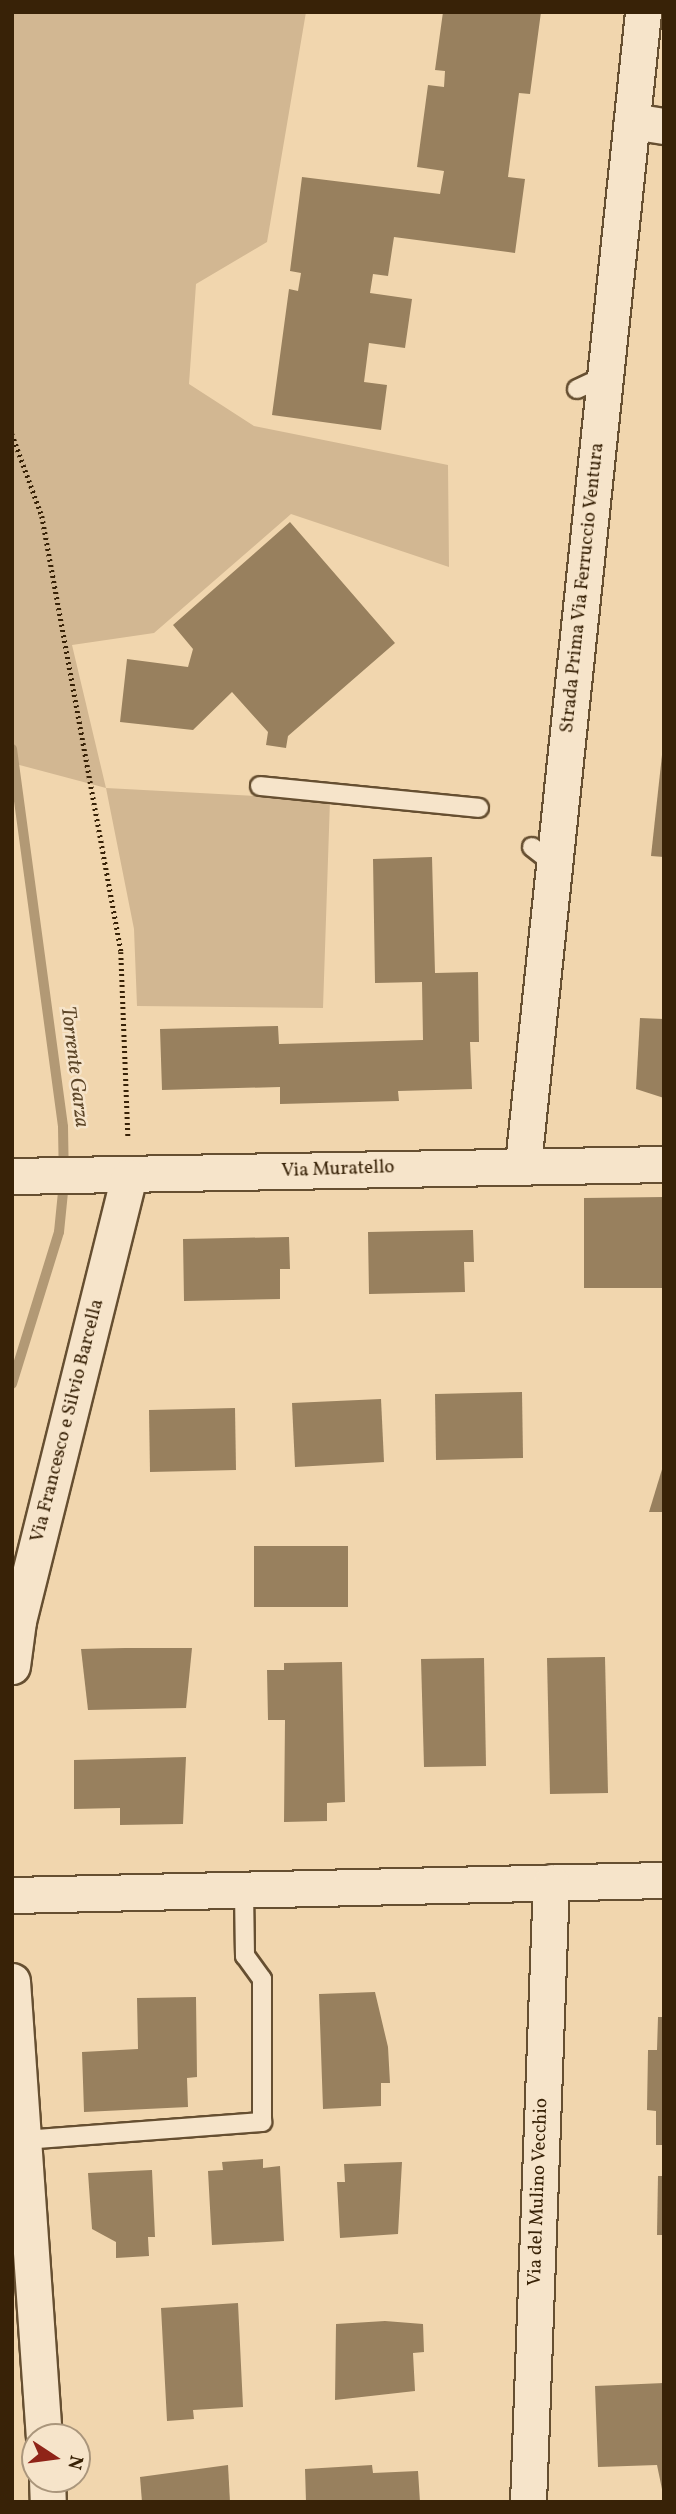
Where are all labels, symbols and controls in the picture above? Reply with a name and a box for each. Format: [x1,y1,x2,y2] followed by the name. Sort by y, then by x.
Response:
[556,441,610,735] street label: Strada Prima Via Ferruccio Ventura
[54,1005,94,1129] water label: Torrente Garza
[281,1157,395,1183] street label: Via Muratello
[27,1297,109,1545] street label: Via Francesco e Silvio Barcella
[524,2097,554,2287] street label: Via del Mulino Vecchio
[21,2423,91,2493] north arrow
[60,2453,89,2472] text: N

